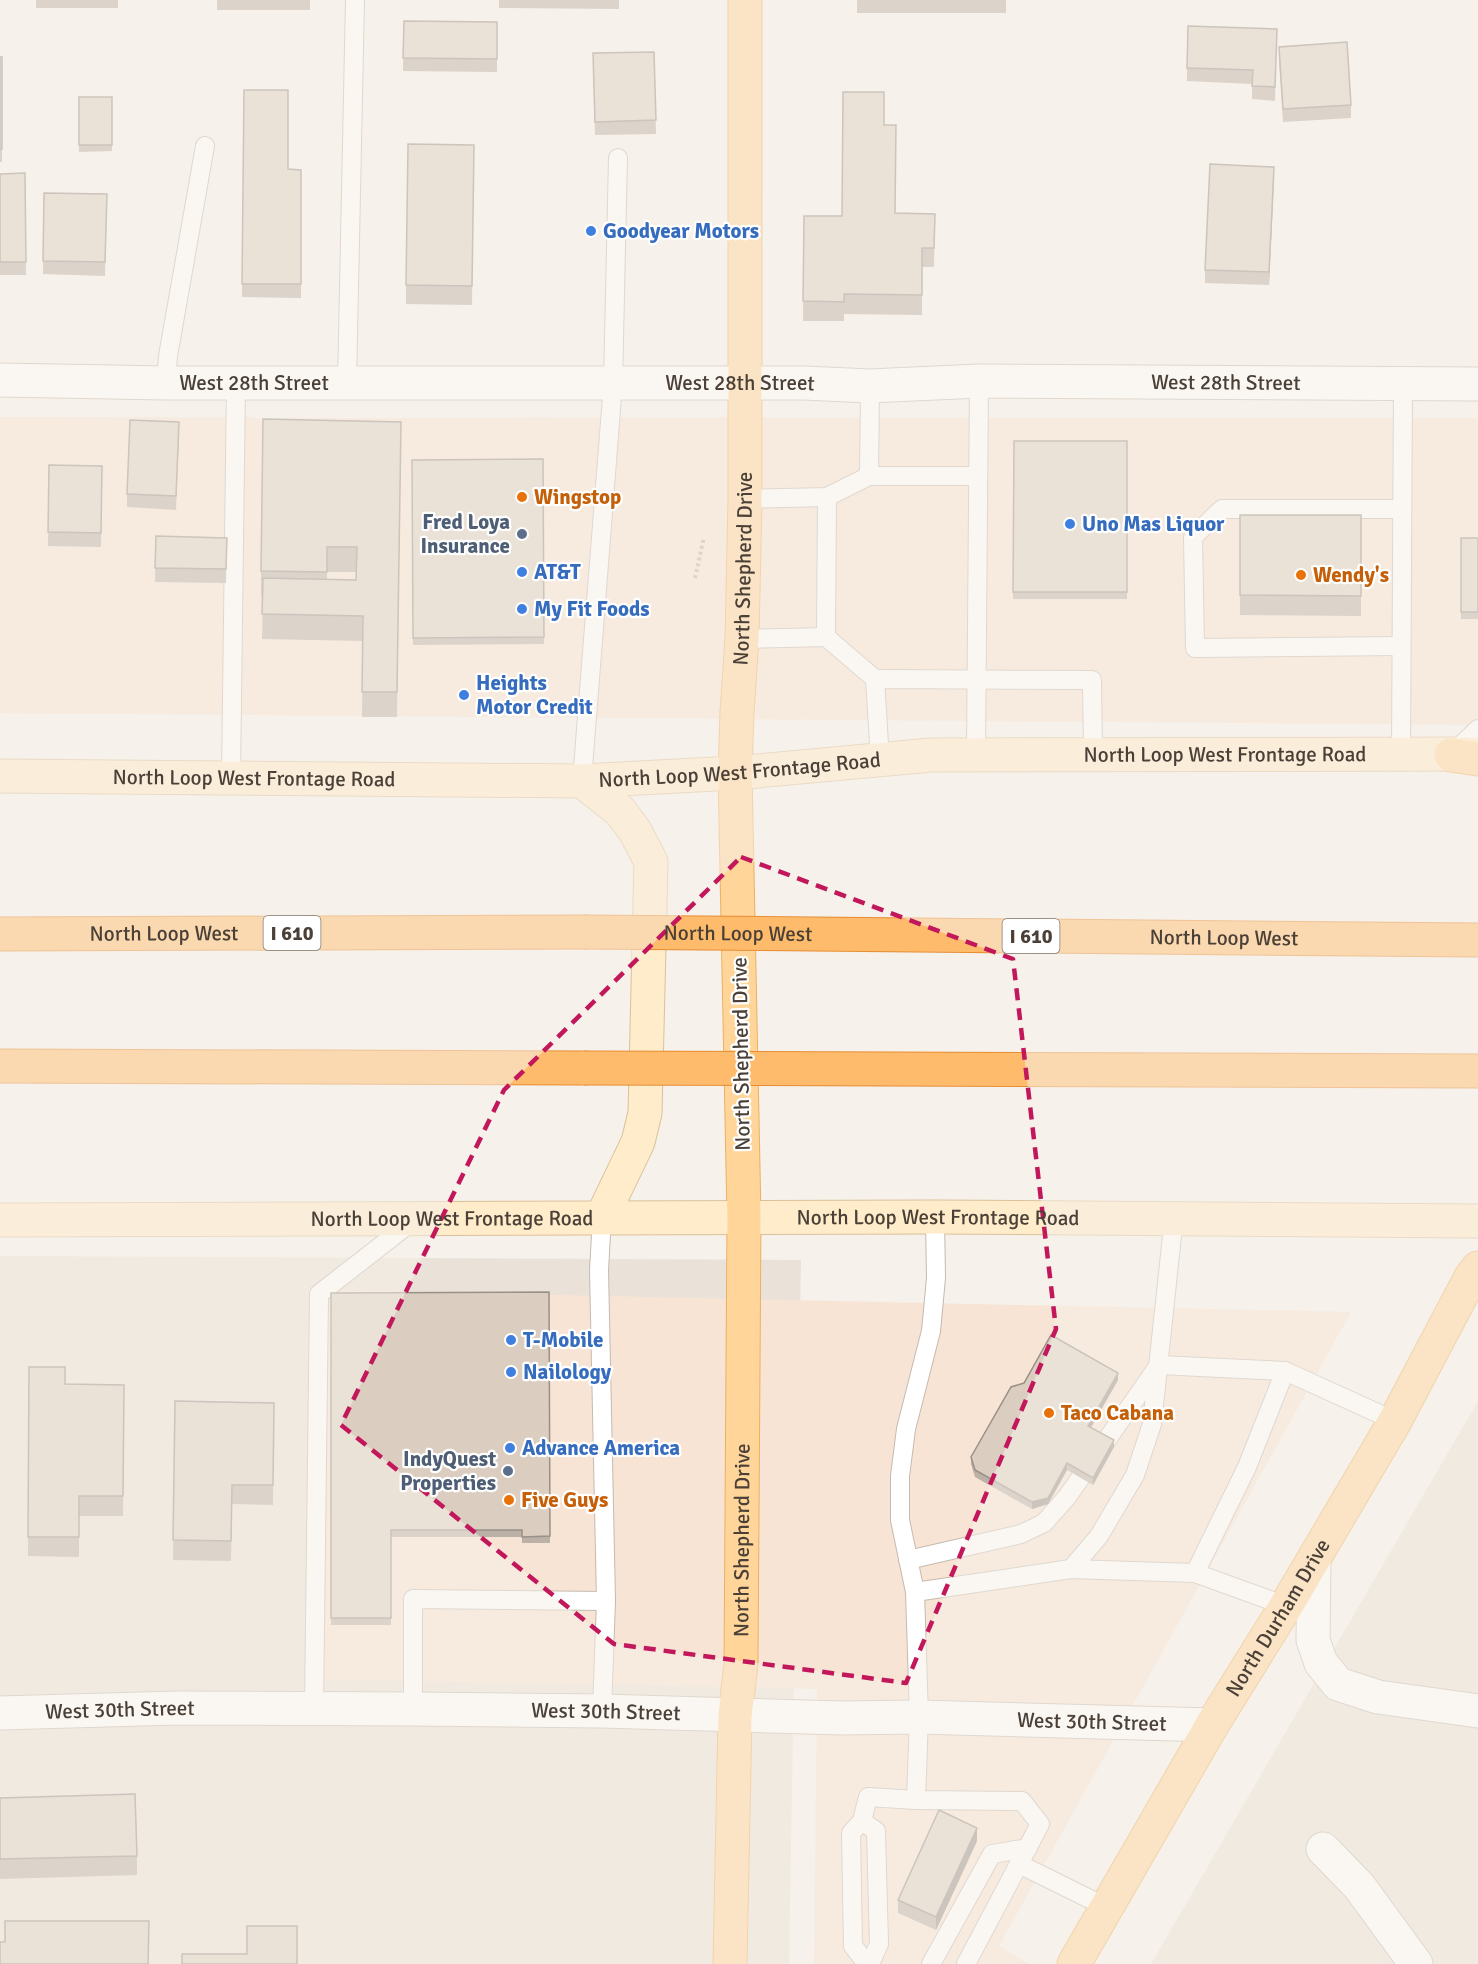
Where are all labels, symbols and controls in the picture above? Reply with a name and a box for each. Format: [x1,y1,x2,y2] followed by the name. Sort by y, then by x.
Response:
[603,218,759,244] place label: Goodyear Motors
[584,224,598,238] marker: Goodyear Motors
[1151,369,1301,396] street label: West 28th Street
[179,370,329,396] street label: West 28th Street
[665,370,815,396] street label: West 28th Street
[727,472,758,666] street label: North Shepherd Drive
[534,484,621,510] place label: Wingstop
[515,490,529,504] marker: Wingstop
[420,509,510,559] place label: Fred Loya Insurance
[1082,511,1225,537] place label: Uno Mas Liquor
[1063,517,1077,531] marker: Uno Mas Liquor
[515,527,529,541] marker: Fred Loya Insurance
[534,559,581,585] place label: AT&T
[1313,562,1389,588] place label: Wendy's
[515,565,529,579] marker: AT&T
[1294,568,1308,582] marker: Wendy's
[534,596,650,622] place label: My Fit Foods
[515,602,529,616] marker: My Fit Foods
[476,670,593,720] place label: Heights Motor Credit
[457,688,471,702] marker: Heights Motor Credit
[1083,741,1366,768] street label: North Loop West Frontage Road
[598,747,882,793] street label: North Loop West Frontage Road
[112,764,396,792] street label: North Loop West Frontage Road
[264,916,320,950] road number: I 610
[1002,919,1060,953] road number: I 610
[89,920,239,947] street label: North Loop West
[663,920,813,947] street label: North Loop West
[1149,924,1299,951] street label: North Loop West
[726,957,756,1151] street label: North Shepherd Drive
[796,1204,1080,1231] street label: North Loop West Frontage Road
[310,1205,593,1232] street label: North Loop West Frontage Road
[523,1327,603,1353] place label: T-Mobile
[504,1333,518,1347] marker: T-Mobile
[523,1359,612,1385] place label: Nailology
[504,1365,518,1379] marker: Nailology
[1061,1400,1174,1426] place label: Taco Cabana
[1042,1406,1056,1420] marker: Taco Cabana
[522,1435,680,1461] place label: Advance America
[503,1441,517,1455] marker: Advance America
[728,1443,755,1637] street label: North Shepherd Drive
[400,1446,496,1496] place label: IndyQuest Properties
[501,1464,515,1478] marker: IndyQuest Properties
[521,1487,608,1513] place label: Five Guys
[502,1493,516,1507] marker: Five Guys
[1220,1534,1336,1701] street label: North Durham Drive
[45,1695,195,1725] street label: West 30th Street
[531,1697,681,1726] street label: West 30th Street
[1017,1707,1167,1737] street label: West 30th Street

